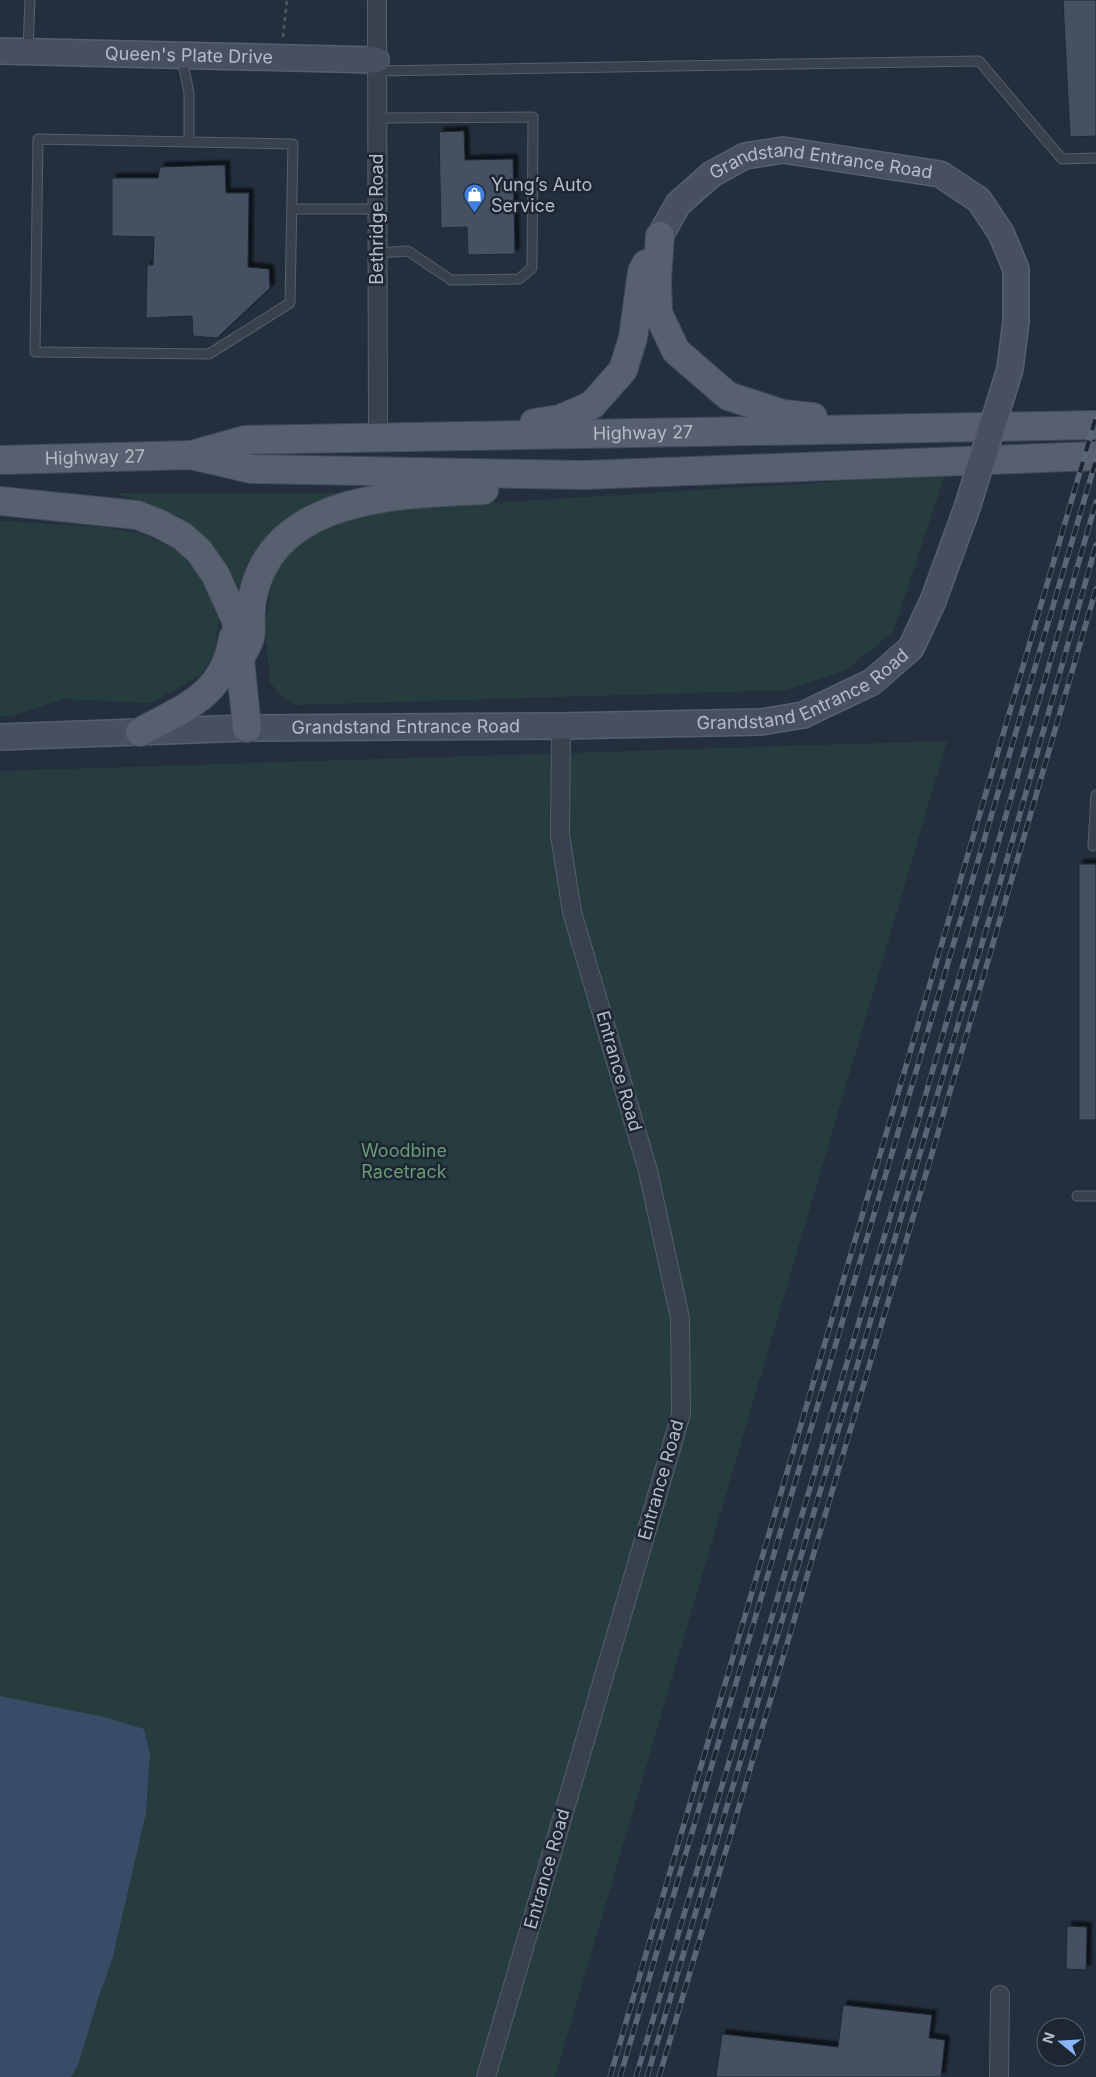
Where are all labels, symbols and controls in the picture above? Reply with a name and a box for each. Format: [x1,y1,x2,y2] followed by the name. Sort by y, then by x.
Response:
[105,43,273,68] street label: Queen's Plate Drive
[706,139,934,183] text: Grandstand Entrance Road
[366,153,387,285] street label: Bethridge Road
[709,165,937,191] street label: Grandstand Entrance Road
[491,174,592,216] place label: Yung’s Auto Service
[463,183,487,214] shop icon: Yung’s Auto Service
[593,421,693,444] street label: Highway 27
[45,445,145,469] street label: Highway 27
[696,644,912,733] street label: Grandstand Entrance Road
[291,715,520,738] street label: Grandstand Entrance Road
[592,1008,647,1133] street label: Entrance Road
[361,1140,447,1182] park label: Woodbine Racetrack
[633,1417,688,1542] street label: Entrance Road
[519,1806,574,1931] street label: Entrance Road
[1036,2017,1086,2067] north arrow
[1038,2030,1058,2046] text: N

